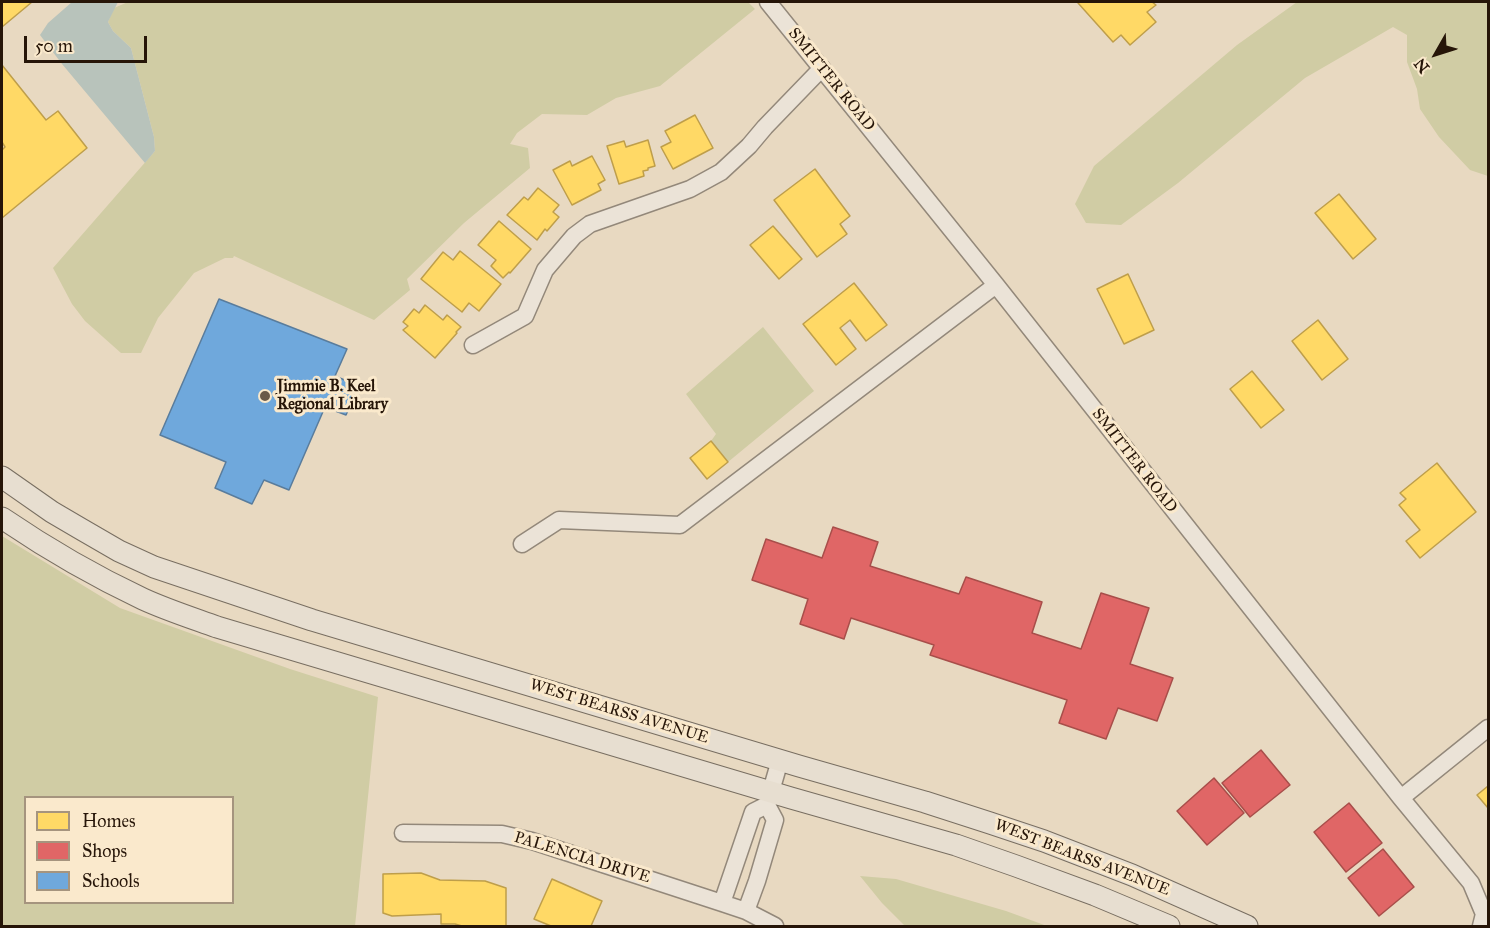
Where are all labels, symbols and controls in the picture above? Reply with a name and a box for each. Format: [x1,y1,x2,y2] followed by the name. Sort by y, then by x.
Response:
[27,24,150,62] scale bar
[1406,24,1466,84] north arrow
[784,25,878,135] street label: SMITTER ROAD
[35,35,73,57] text: 50 m
[1410,54,1433,77] text: N
[277,377,388,415] place label: Jimmie B. Keel Regional Library
[258,389,272,403] marker: Jimmie B. Keel Regional Library
[1087,405,1181,517] street label: SMITTER ROAD
[527,676,711,748] street label: WEST BEARSS AVENUE
[24,796,234,904] legend
[82,810,136,832] text: Homes
[992,816,1172,900] street label: WEST BEARSS AVENUE
[512,828,652,888] street label: PALENCIA DRIVE
[82,840,127,862] text: Shops
[82,870,140,892] text: Schools

